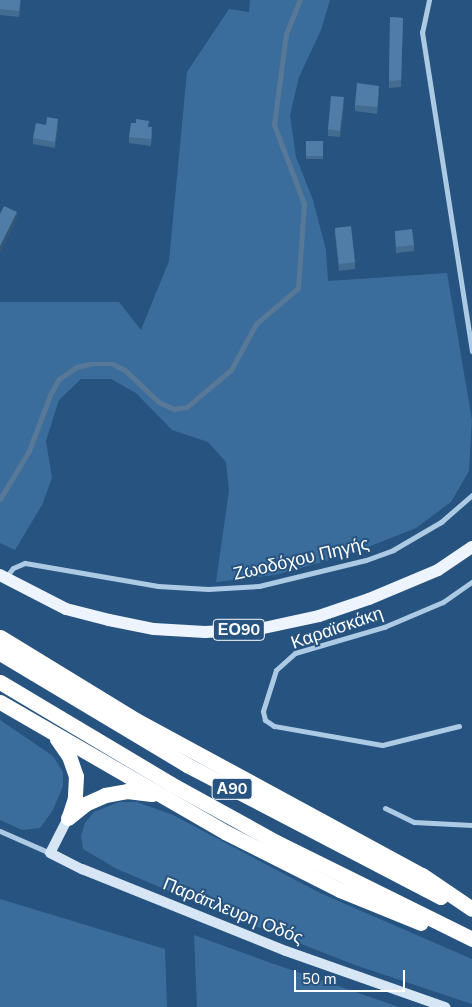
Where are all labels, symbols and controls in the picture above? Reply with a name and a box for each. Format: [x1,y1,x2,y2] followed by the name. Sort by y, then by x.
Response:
[231,533,371,585] street label: Ζωοδόχου Πηγής
[288,602,386,654] street label: Καραϊσκάκη
[213,616,265,644] road number: ΕΟ90
[211,776,253,802] road number: Α90
[160,873,306,949] street label: Παράπλευρη Οδός
[297,960,408,992] scale bar
[302,969,337,989] text: 50 m

